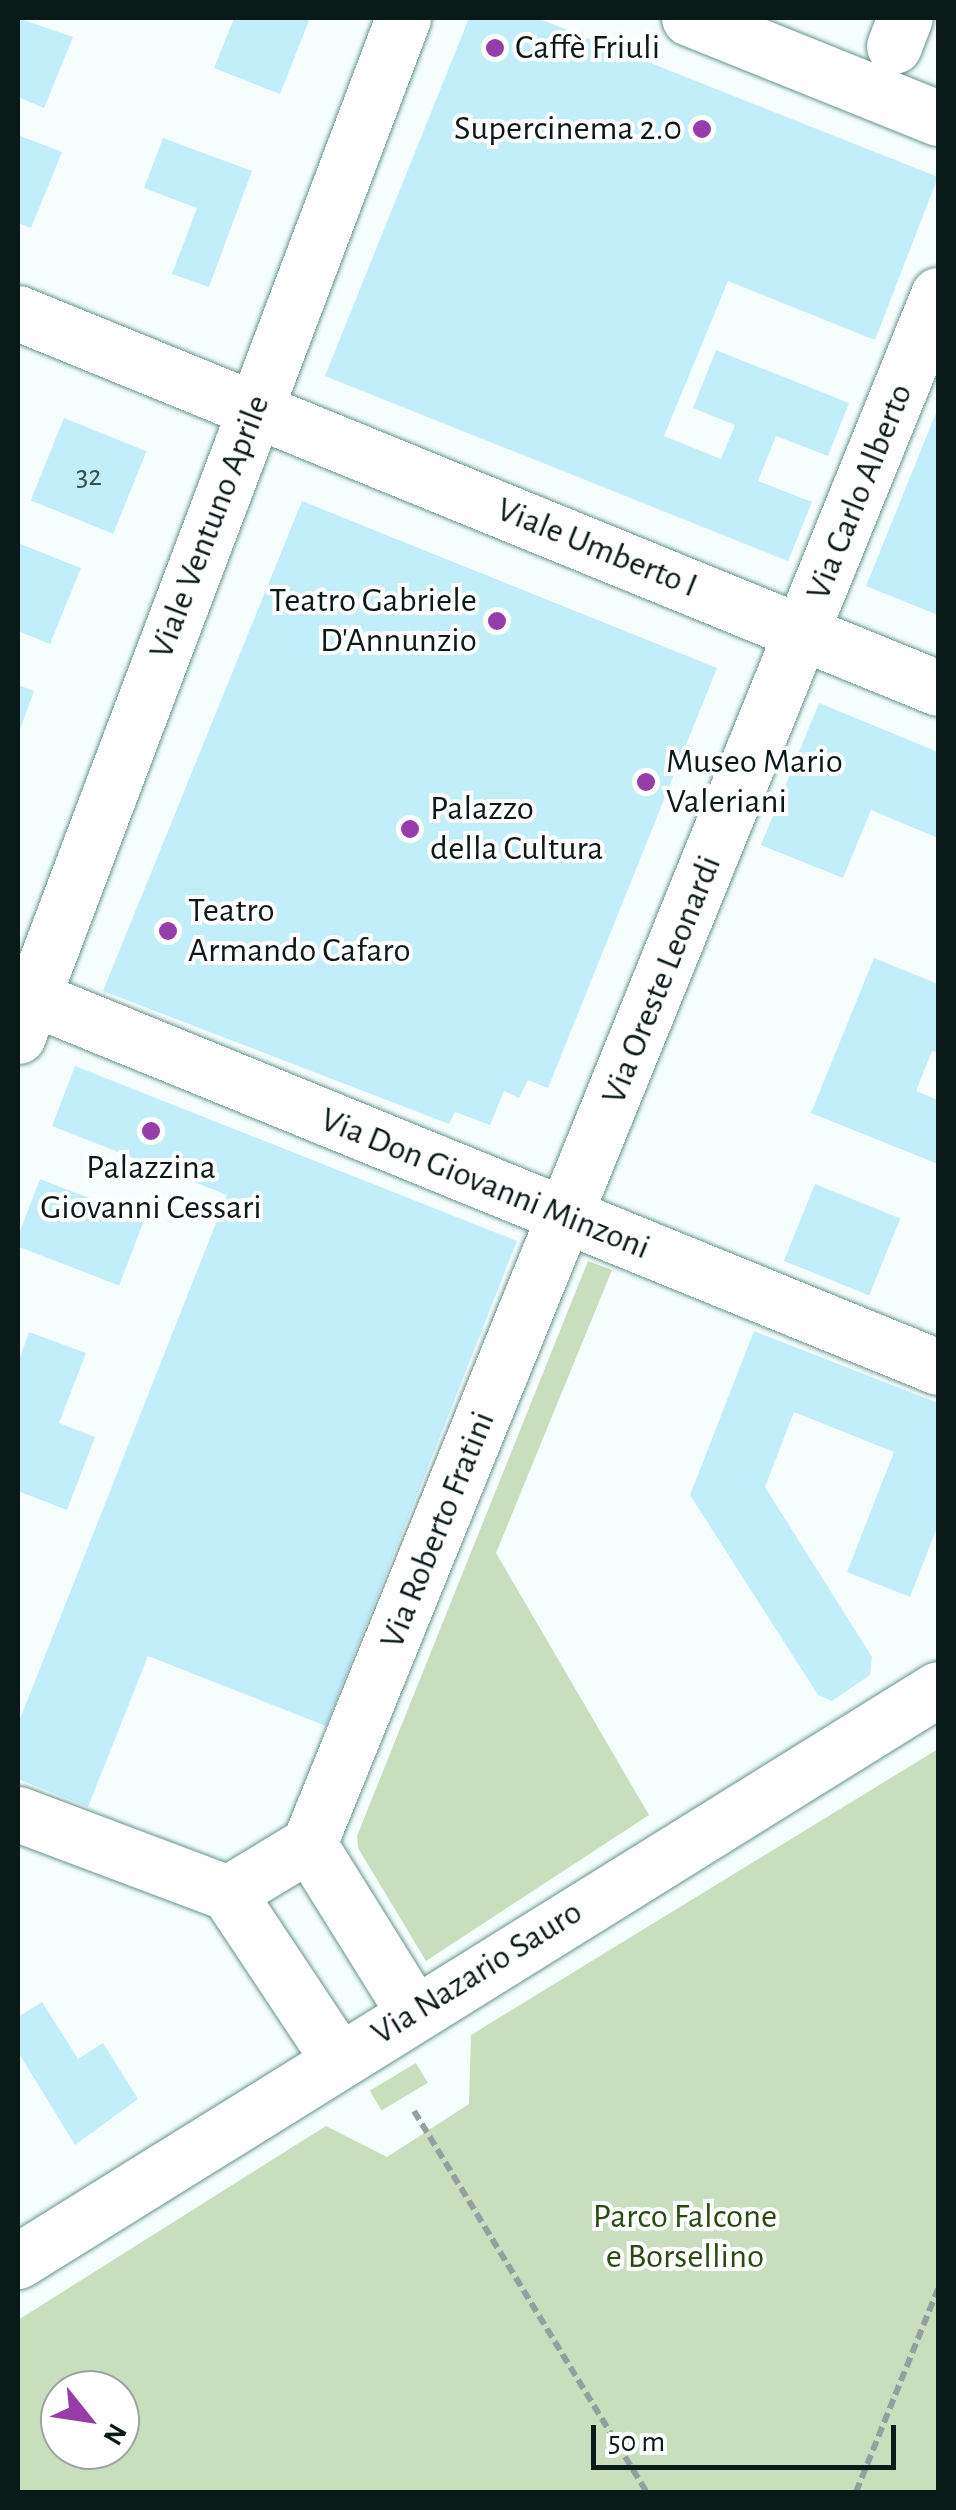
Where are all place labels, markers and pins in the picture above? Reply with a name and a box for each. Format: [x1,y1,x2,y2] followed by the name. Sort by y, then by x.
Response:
[515,27,660,69] place label: Caffè Friuli
[484,37,506,59] marker: Caffè Friuli
[454,108,682,150] place label: Supercinema 2.0
[691,118,713,140] marker: Supercinema 2.0
[269,580,477,662] place label: Teatro Gabriele D'Annunzio
[486,610,508,632] marker: Teatro Gabriele D'Annunzio
[666,741,843,823] place label: Museo Mario Valeriani
[635,771,657,793] marker: Museo Mario Valeriani
[430,788,604,870] place label: Palazzo della Cultura
[399,818,421,840] marker: Palazzo della Cultura
[188,890,411,972] place label: Teatro Armando Cafaro
[157,920,179,942] marker: Teatro Armando Cafaro
[140,1120,162,1142] marker: Palazzina Giovanni Cessari
[40,1147,262,1229] place label: Palazzina Giovanni Cessari

